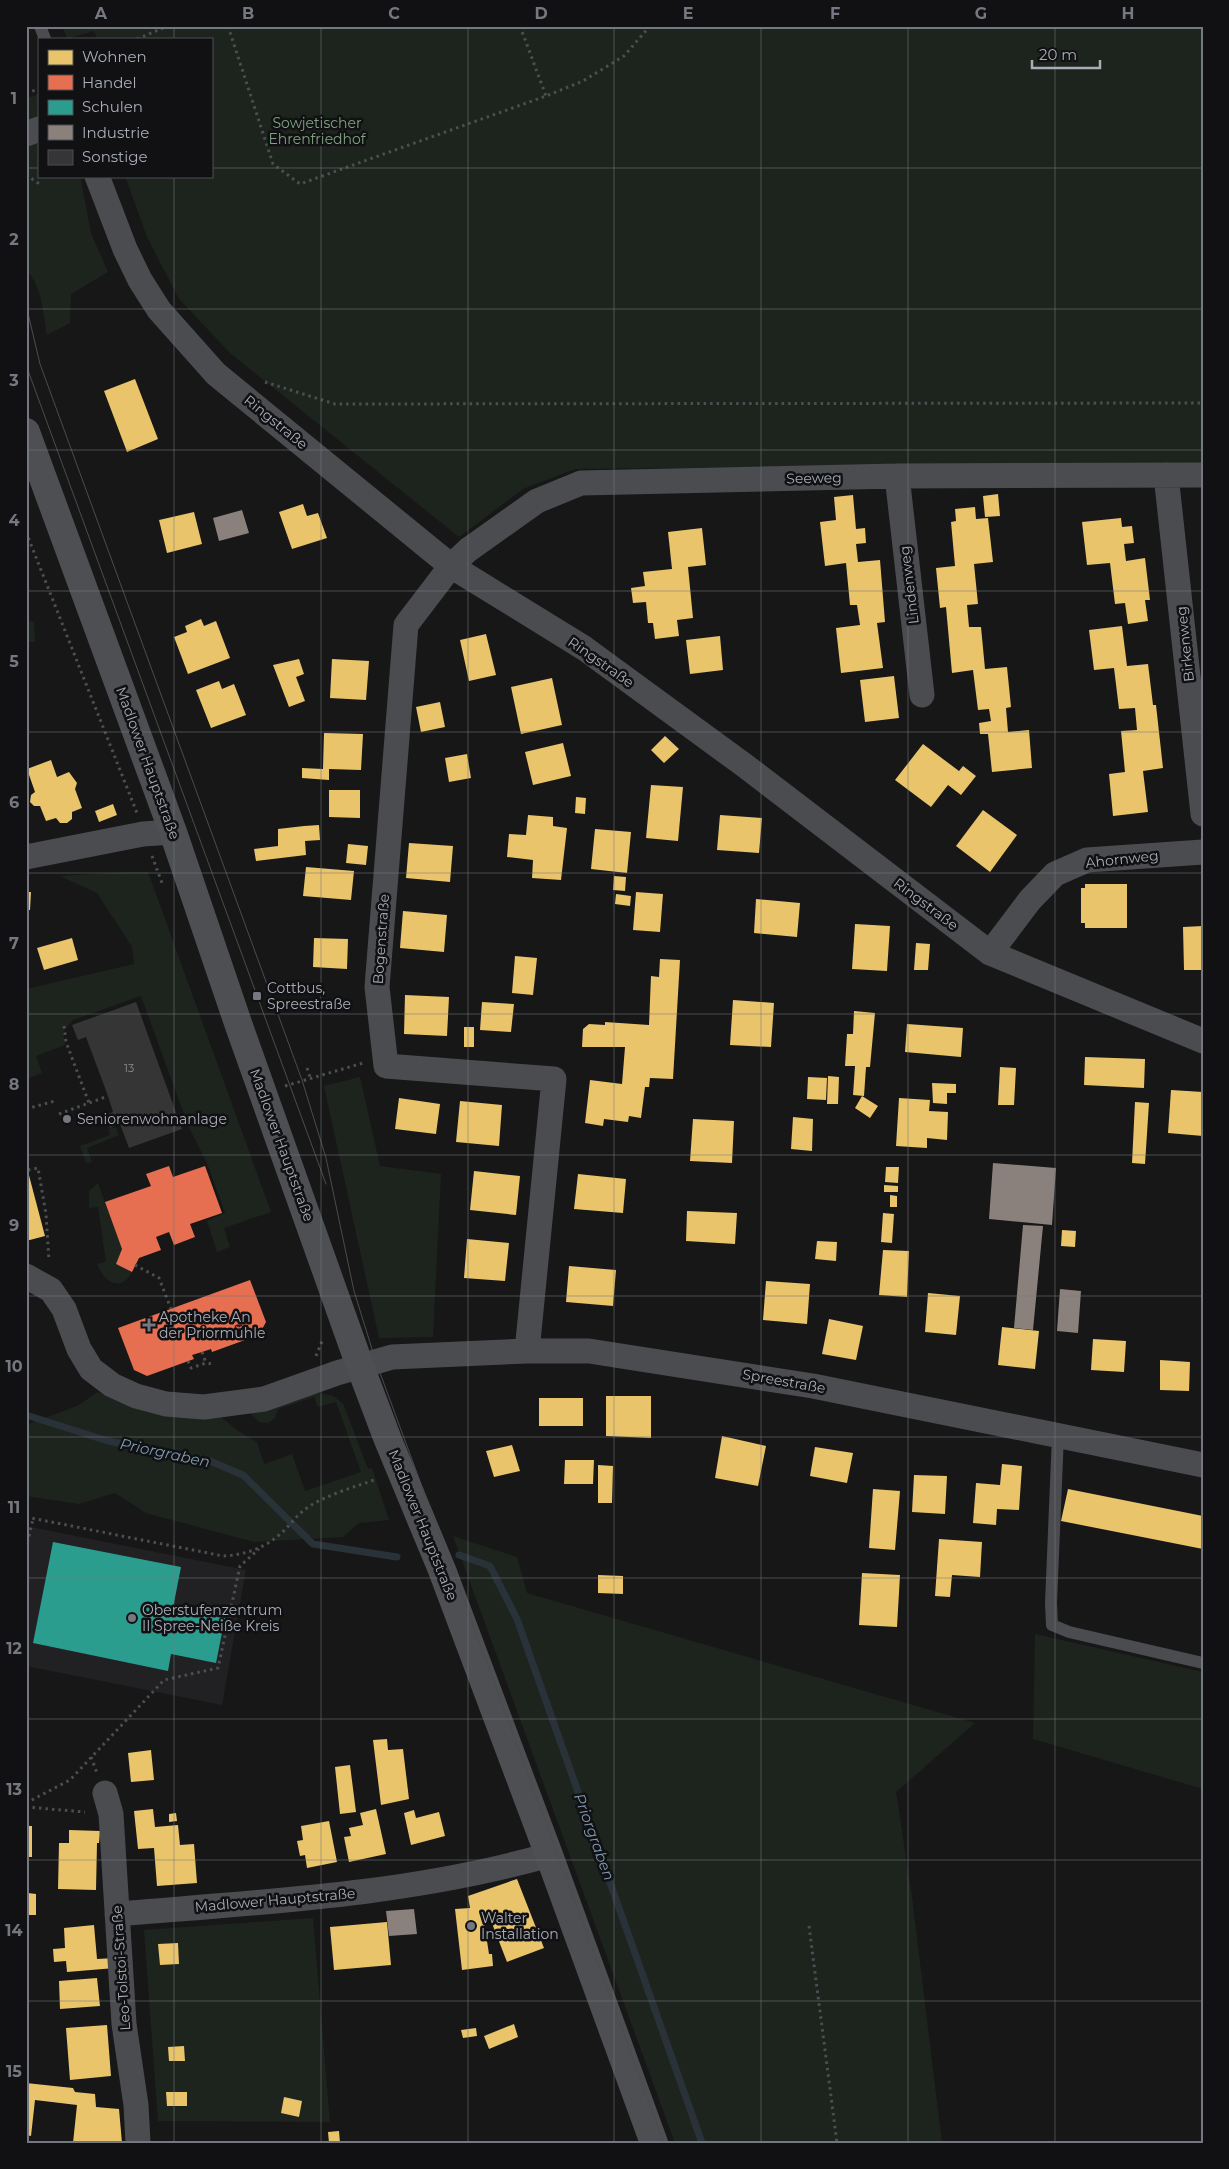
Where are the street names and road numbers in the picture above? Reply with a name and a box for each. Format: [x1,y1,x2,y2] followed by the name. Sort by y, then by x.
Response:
[241,391,311,453] street label: Ringstraße
[786,469,842,487] street label: Seeweg
[895,545,923,625] street label: Lindenweg
[1172,605,1198,683] street label: Birkenweg
[564,633,638,691] street label: Ringstraße
[112,684,184,842] street label: Madlower Hauptstraße
[1085,846,1159,872] street label: Ahornweg
[890,874,962,934] street label: Ringstraße
[369,893,393,985] street label: Bogenstraße
[246,1066,318,1224] street label: Madlower Hauptstraße
[741,1365,827,1397] street label: Spreestraße
[384,1447,462,1603] street label: Madlower Hauptstraße
[194,1884,356,1916] street label: Madlower Hauptstraße
[108,1905,134,2031] street label: Leo-Tolstoi-Straße

